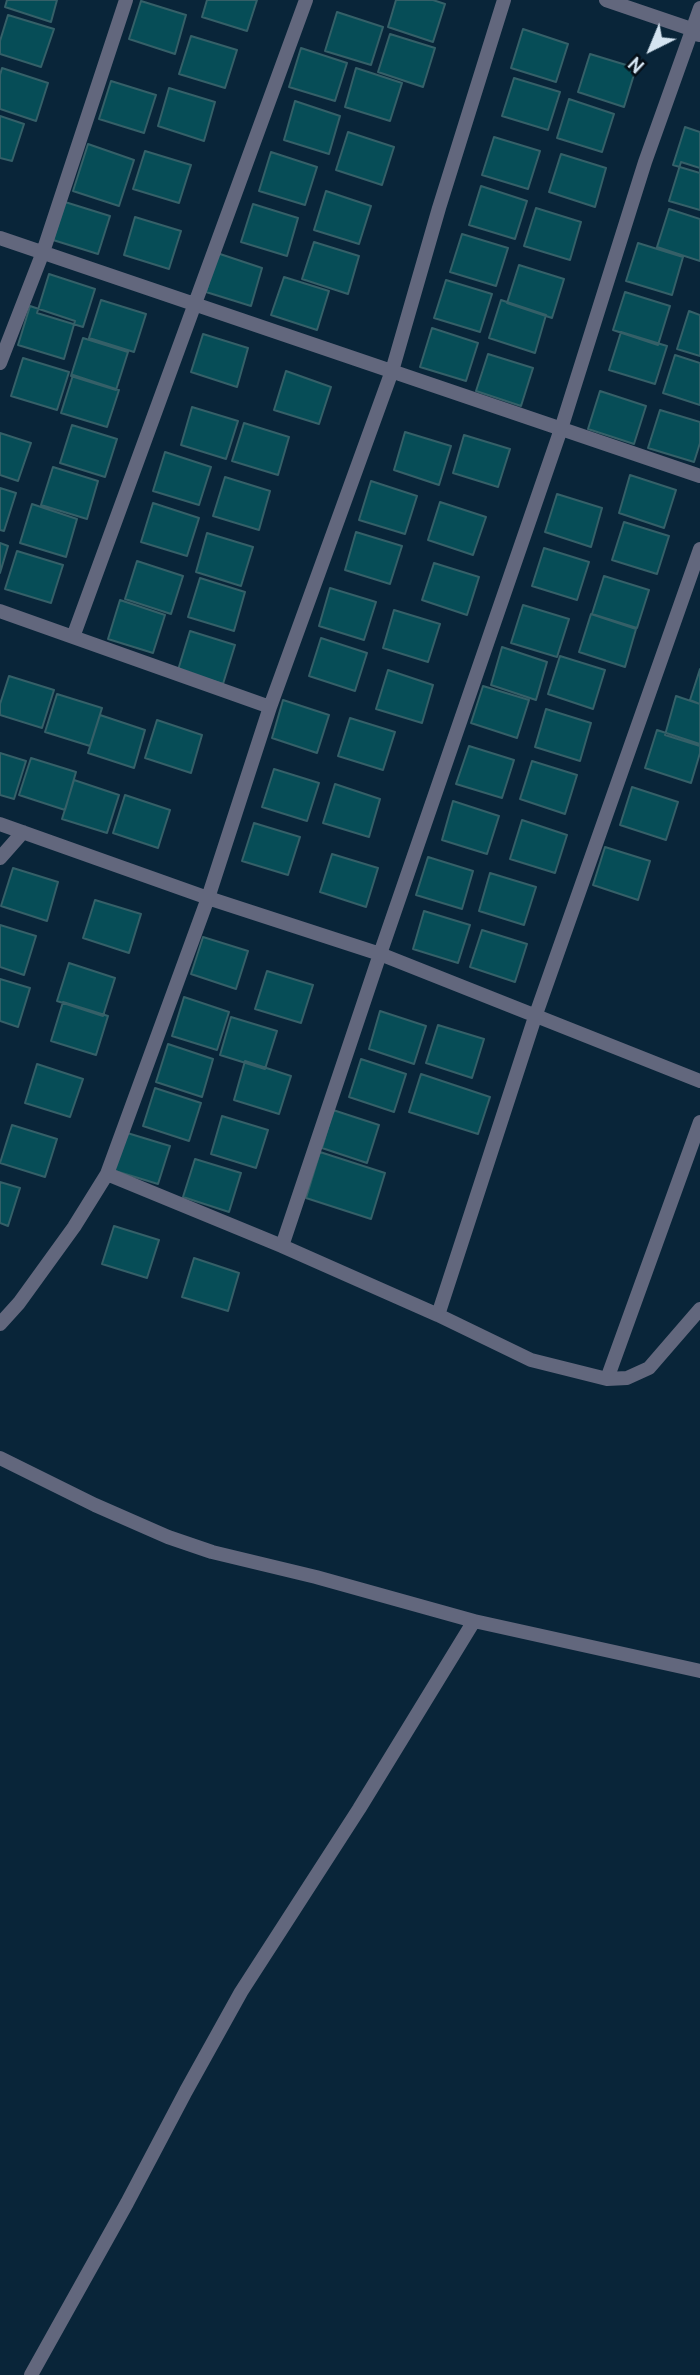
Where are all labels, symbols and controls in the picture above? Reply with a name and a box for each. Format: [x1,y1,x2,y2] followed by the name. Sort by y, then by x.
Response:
[616,14,686,84] north arrow
[624,52,649,78] text: N

